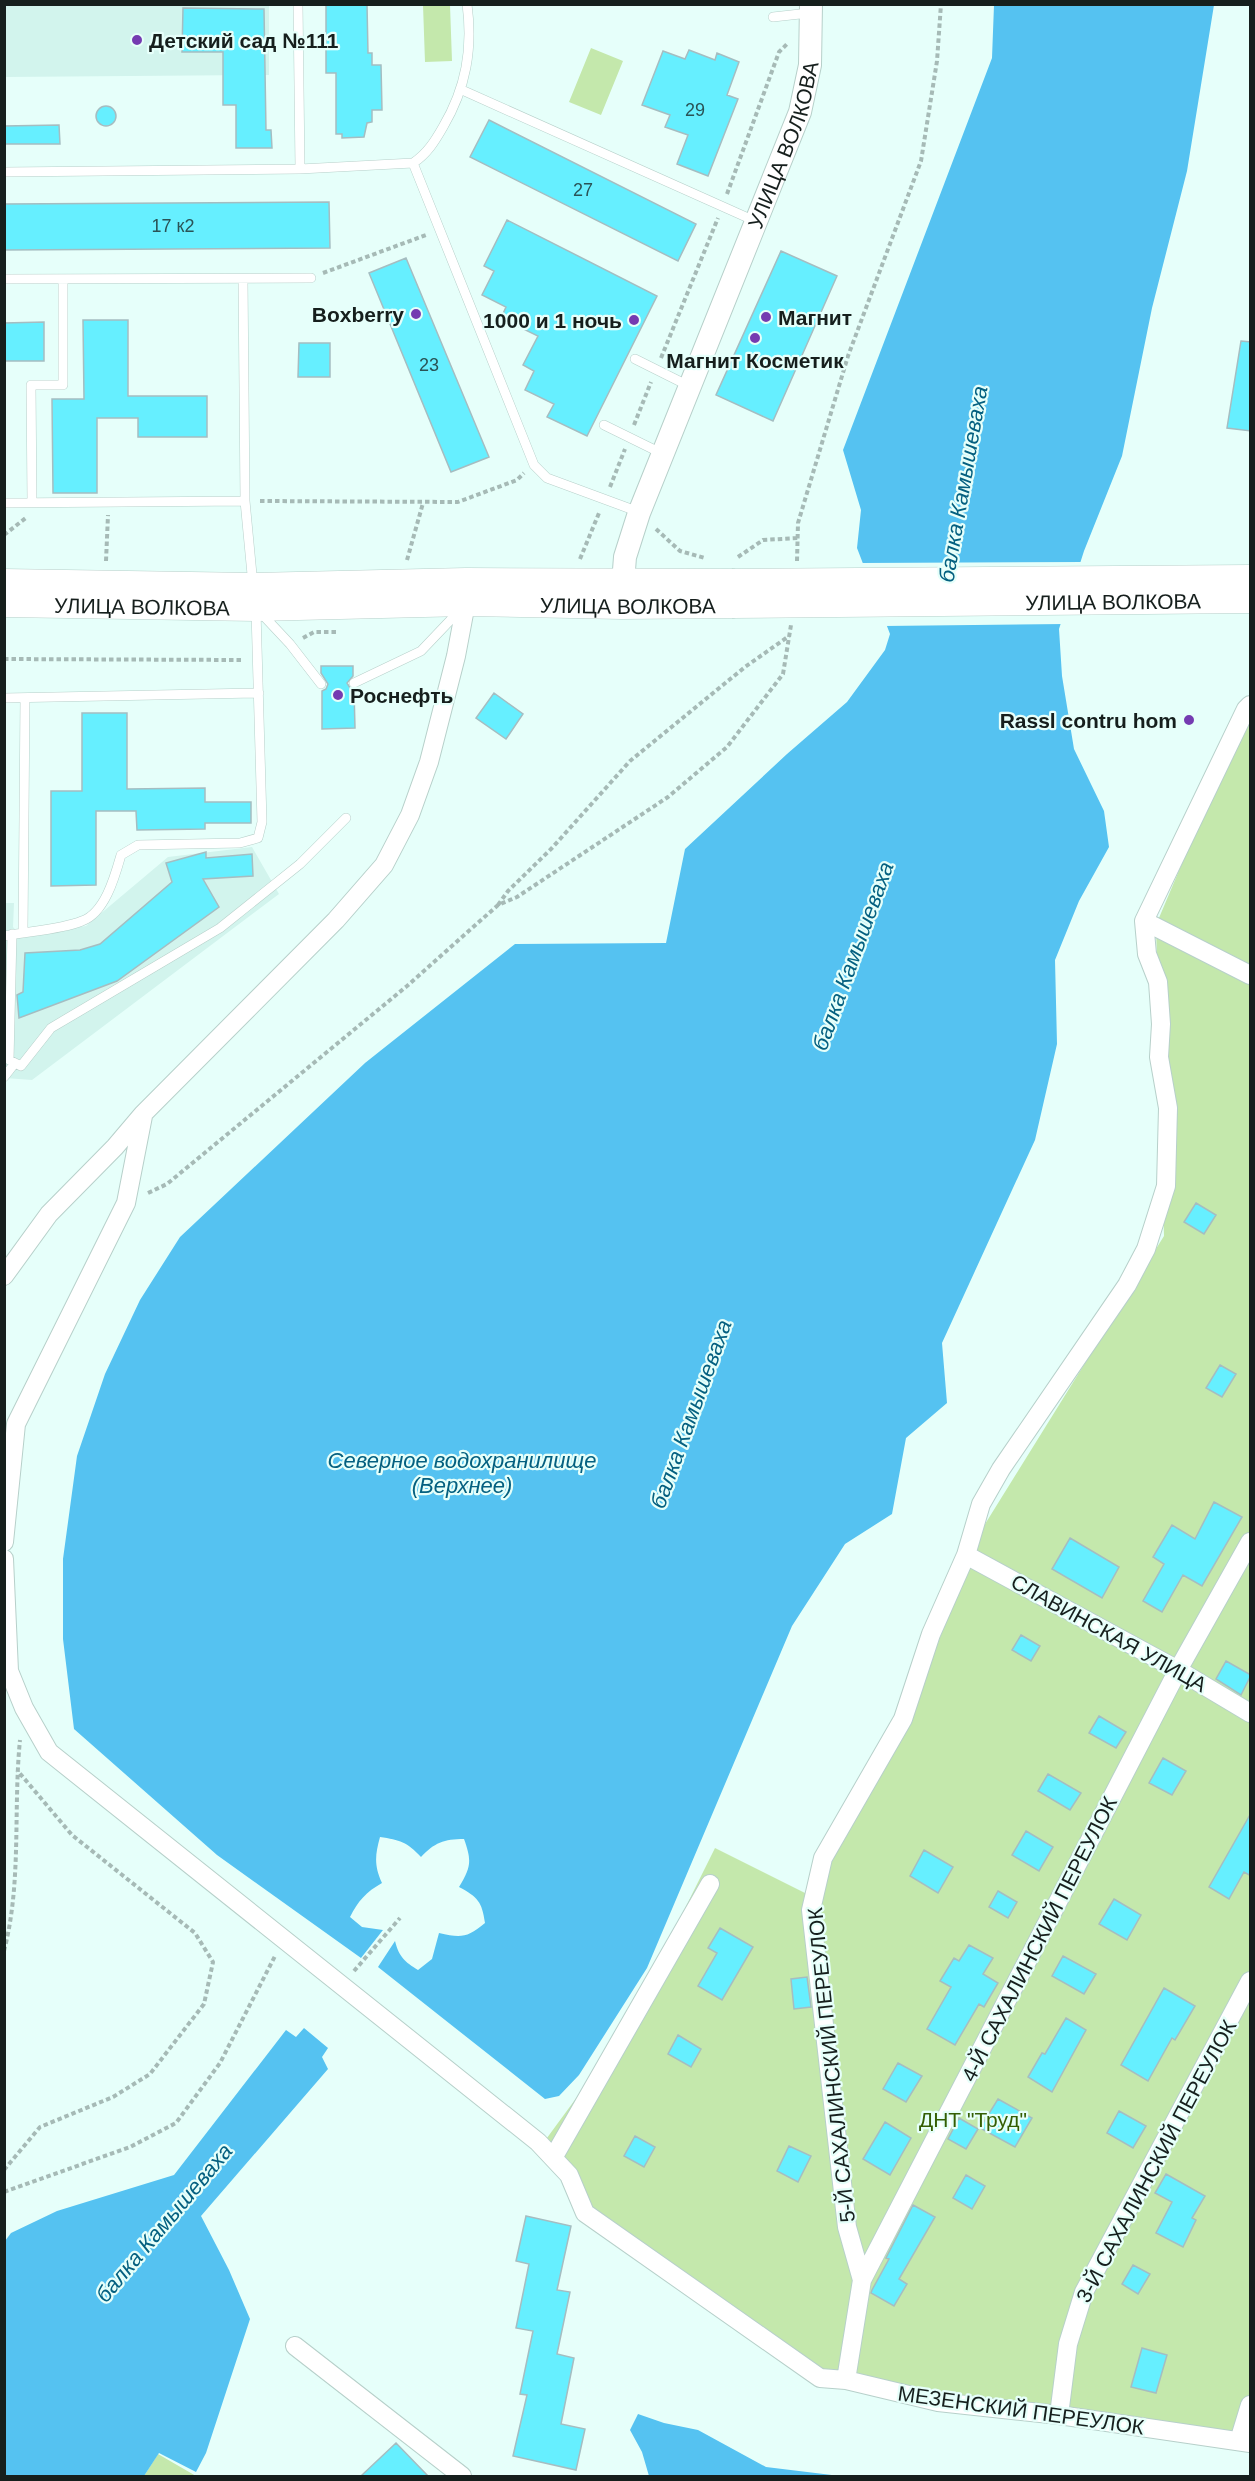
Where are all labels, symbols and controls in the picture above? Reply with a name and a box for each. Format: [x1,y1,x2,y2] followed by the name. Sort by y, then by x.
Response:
[149,29,339,52] place label: Детский сад №111
[130,33,144,47] marker: Детский сад №111
[743,59,822,232] street label: УЛИЦА ВОЛКОВА
[685,100,705,120] house number: 29
[573,180,593,200] house number: 27
[152,216,194,236] house number: 17 к2
[312,303,404,326] place label: Boxberry
[778,306,852,329] place label: Магнит
[409,307,423,321] marker: Boxberry
[483,309,622,332] place label: 1000 и 1 ночь
[759,310,773,324] marker: Магнит
[627,313,641,327] marker: 1000 и 1 ночь
[748,331,762,345] marker: Магнит Косметик
[666,349,844,372] place label: Магнит Косметик
[419,355,439,375] house number: 23
[933,384,993,584] water label: балка Камышеваха
[1025,589,1201,614] street label: УЛИЦА ВОЛКОВА
[54,593,230,619] street label: УЛИЦА ВОЛКОВА
[540,593,716,618] street label: УЛИЦА ВОЛКОВА
[350,684,453,707] place label: Роснефть
[331,688,345,702] marker: Роснефть
[1000,709,1177,732] place label: Rassl contru hom
[1182,713,1196,727] marker: Rassl contru hom
[807,858,899,1054] water label: балка Камышеваха
[645,1316,737,1512] water label: балка Камышеваха
[328,1448,596,1498] water label: Северное водохранилище (Верхнее)
[1007,1570,1211,1696] street label: СЛАВИНСКАЯ УЛИЦА
[957,1792,1121,2085] street label: 4-Й САХАЛИНСКИЙ ПЕРЕУЛОК
[803,1906,859,2224] street label: 5-Й САХАЛИНСКИЙ ПЕРЕУЛОК
[1072,2015,1241,2306] street label: 3-Й САХАЛИНСКИЙ ПЕРЕУЛОК
[919,2108,1027,2131] park label: ДНТ "Труд"
[91,2139,237,2307] water label: балка Камышеваха
[896,2381,1146,2439] street label: МЕЗЕНСКИЙ ПЕРЕУЛОК

